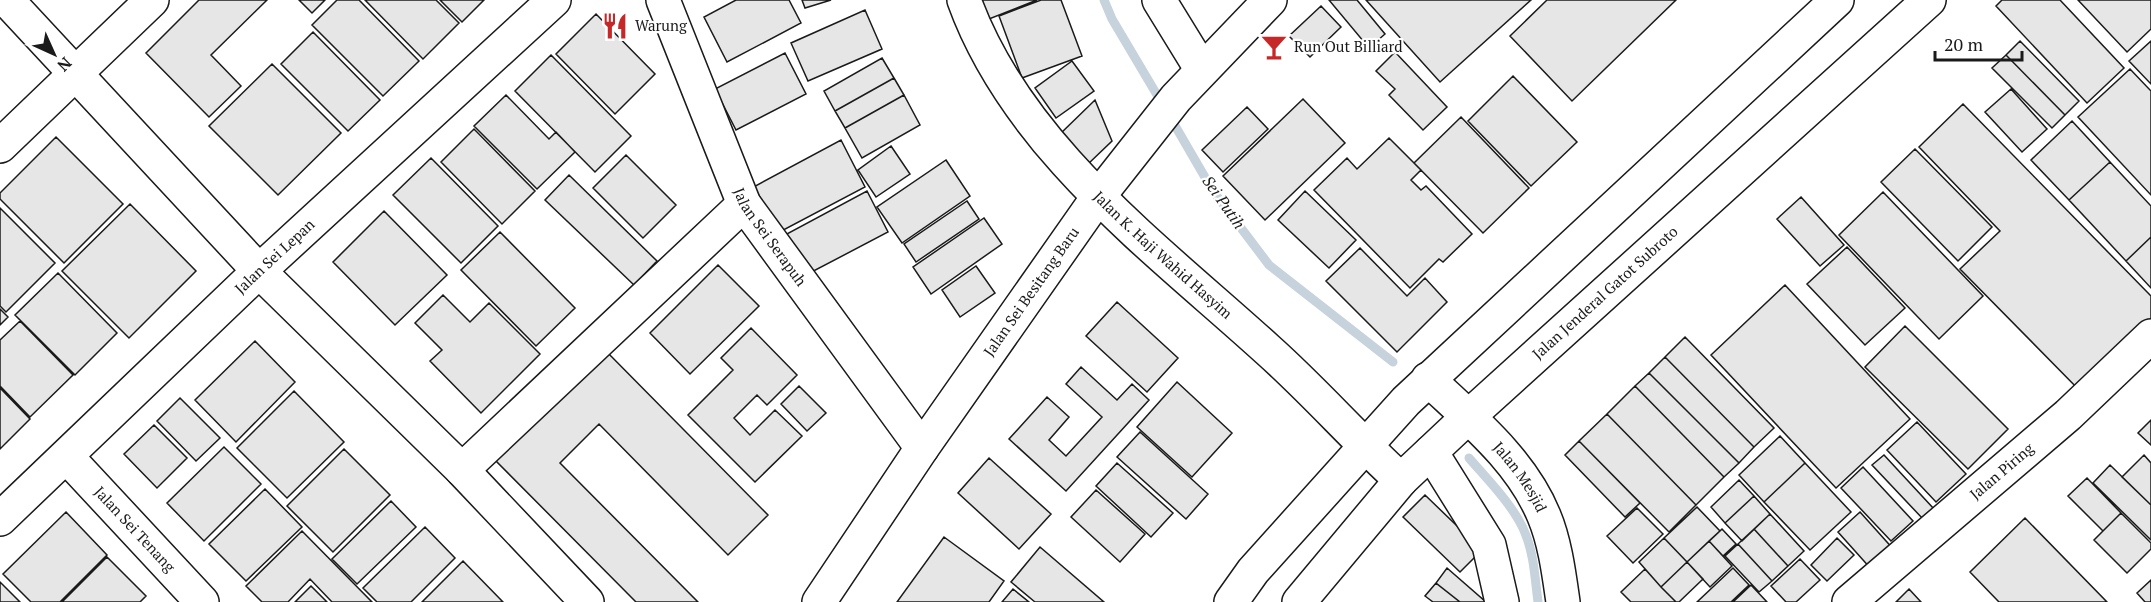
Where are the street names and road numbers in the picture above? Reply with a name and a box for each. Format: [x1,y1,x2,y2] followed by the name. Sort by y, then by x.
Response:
[730,185,812,290] street label: Jalan Sei Serapuh
[1089,186,1237,323] street label: Jalan K. Haji Wahid Hasyim
[230,214,318,298] street label: Jalan Sei Lepan
[1527,221,1682,363] street label: Jalan Jenderal Gatot Subroto
[978,222,1083,360] street label: Jalan Sei Besitang Baru
[1489,437,1552,515] street label: Jalan Mesjid
[1965,437,2038,504] street label: Jalan Piring
[90,482,181,577] street label: Jalan Sei Tenang

